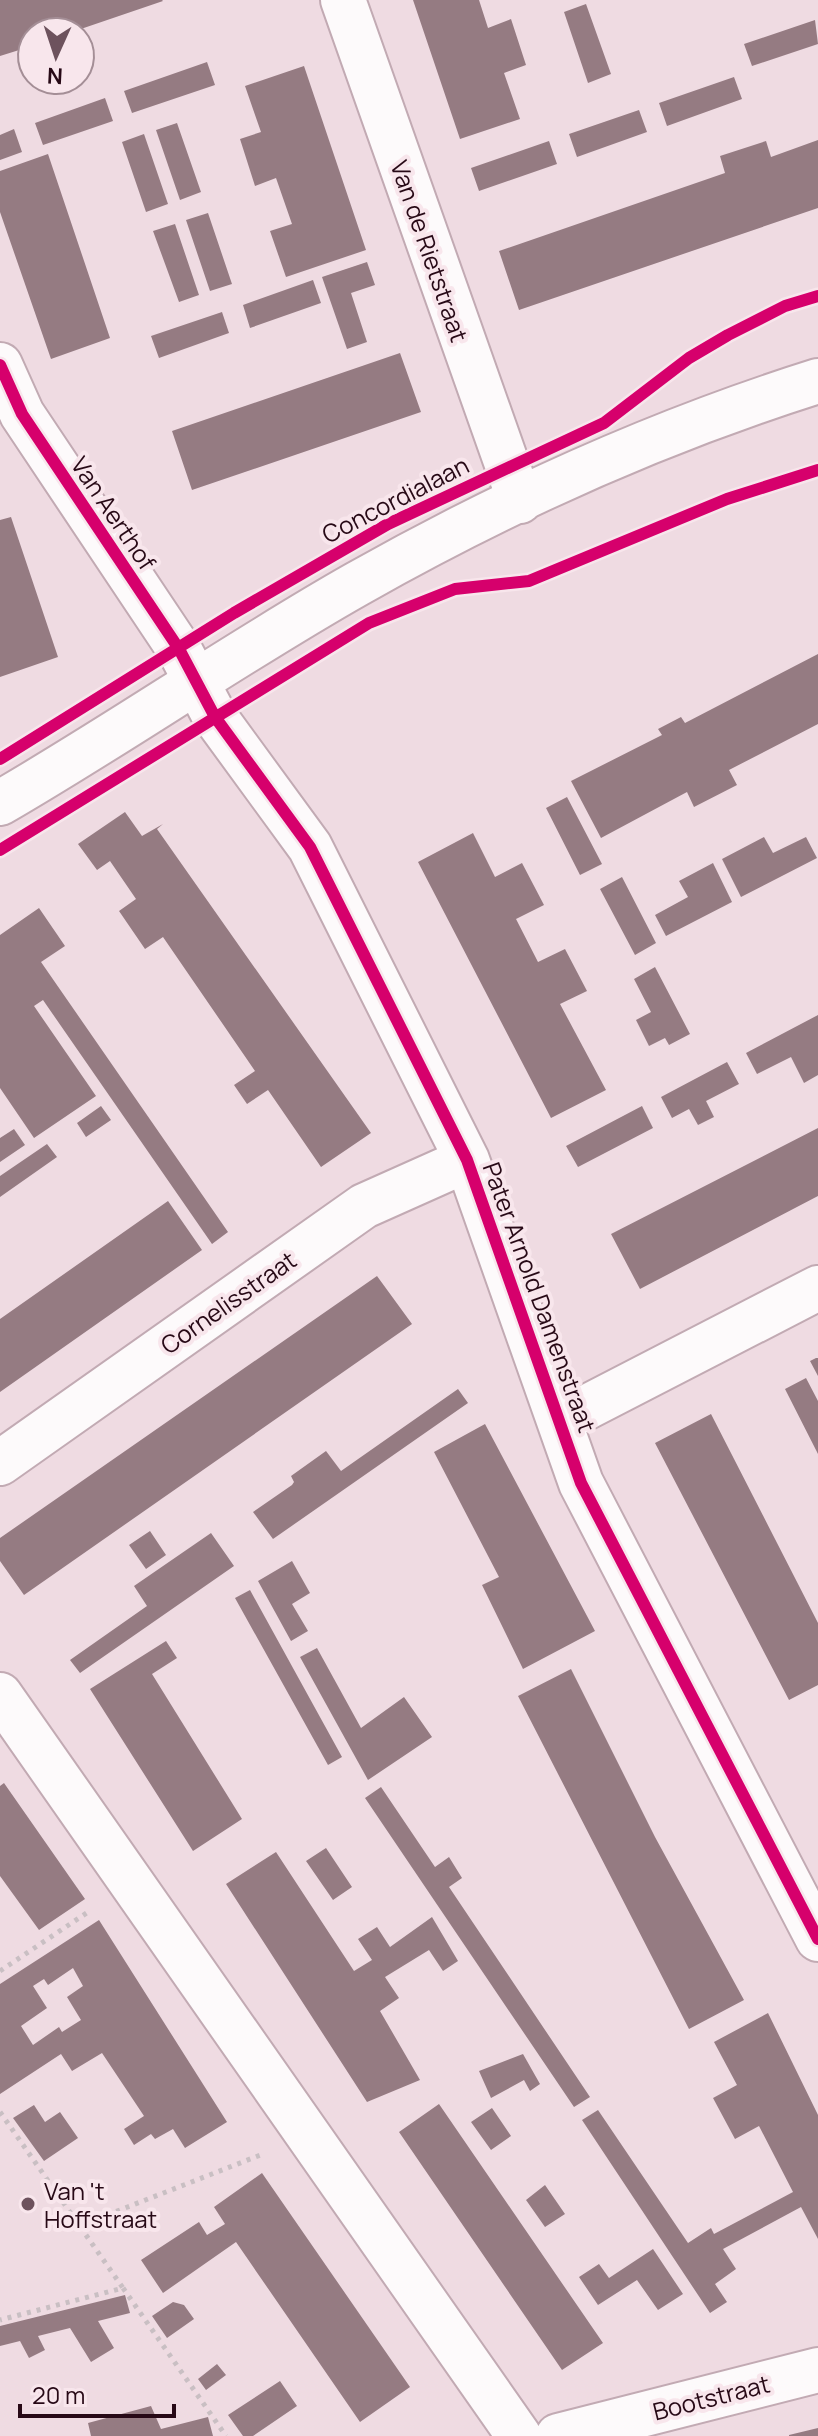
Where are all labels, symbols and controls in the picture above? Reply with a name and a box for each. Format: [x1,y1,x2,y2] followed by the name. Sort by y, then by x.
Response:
[16,16,96,96] north arrow
[46,61,64,91] text: N
[383,156,477,346] street label: Van de Rietstraat
[316,448,474,550] street label: Concordialaan
[64,450,164,577] street label: Van Aerthof
[476,1157,604,1437] street label: Pater Arnold Damenstraat
[154,1243,302,1361] street label: Cornelisstraat
[44,2174,157,2235] place label: Van 't Hoffstraat
[19,2195,37,2213] marker: Van 't Hoffstraat
[649,2367,773,2427] street label: Bootstraat
[20,2368,174,2418] scale bar
[32,2378,85,2411] text: 20 m

